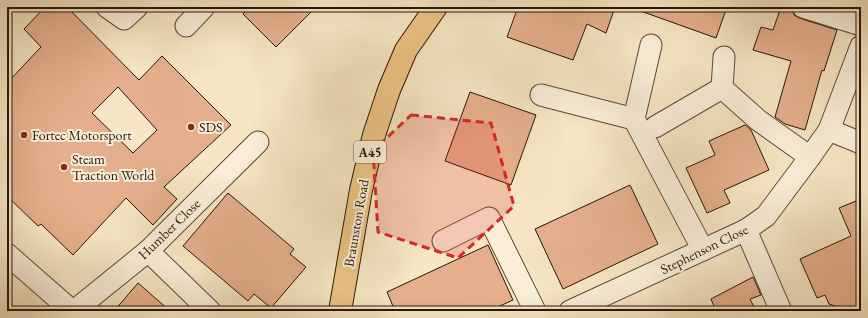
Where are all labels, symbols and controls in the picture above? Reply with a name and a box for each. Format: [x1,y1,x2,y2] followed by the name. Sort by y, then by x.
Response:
[199,118,223,136] place label: SDS
[186,122,196,132] marker: SDS
[32,126,132,144] place label: Fortec Motorsport
[19,130,29,140] marker: Fortec Motorsport
[354,141,386,163] road number: A45
[72,150,155,184] place label: Steam Traction World
[59,162,69,172] marker: Steam Traction World
[339,177,373,268] street label: Braunston Road
[134,194,204,263] street label: Humber Close
[657,220,751,278] street label: Stephenson Close

